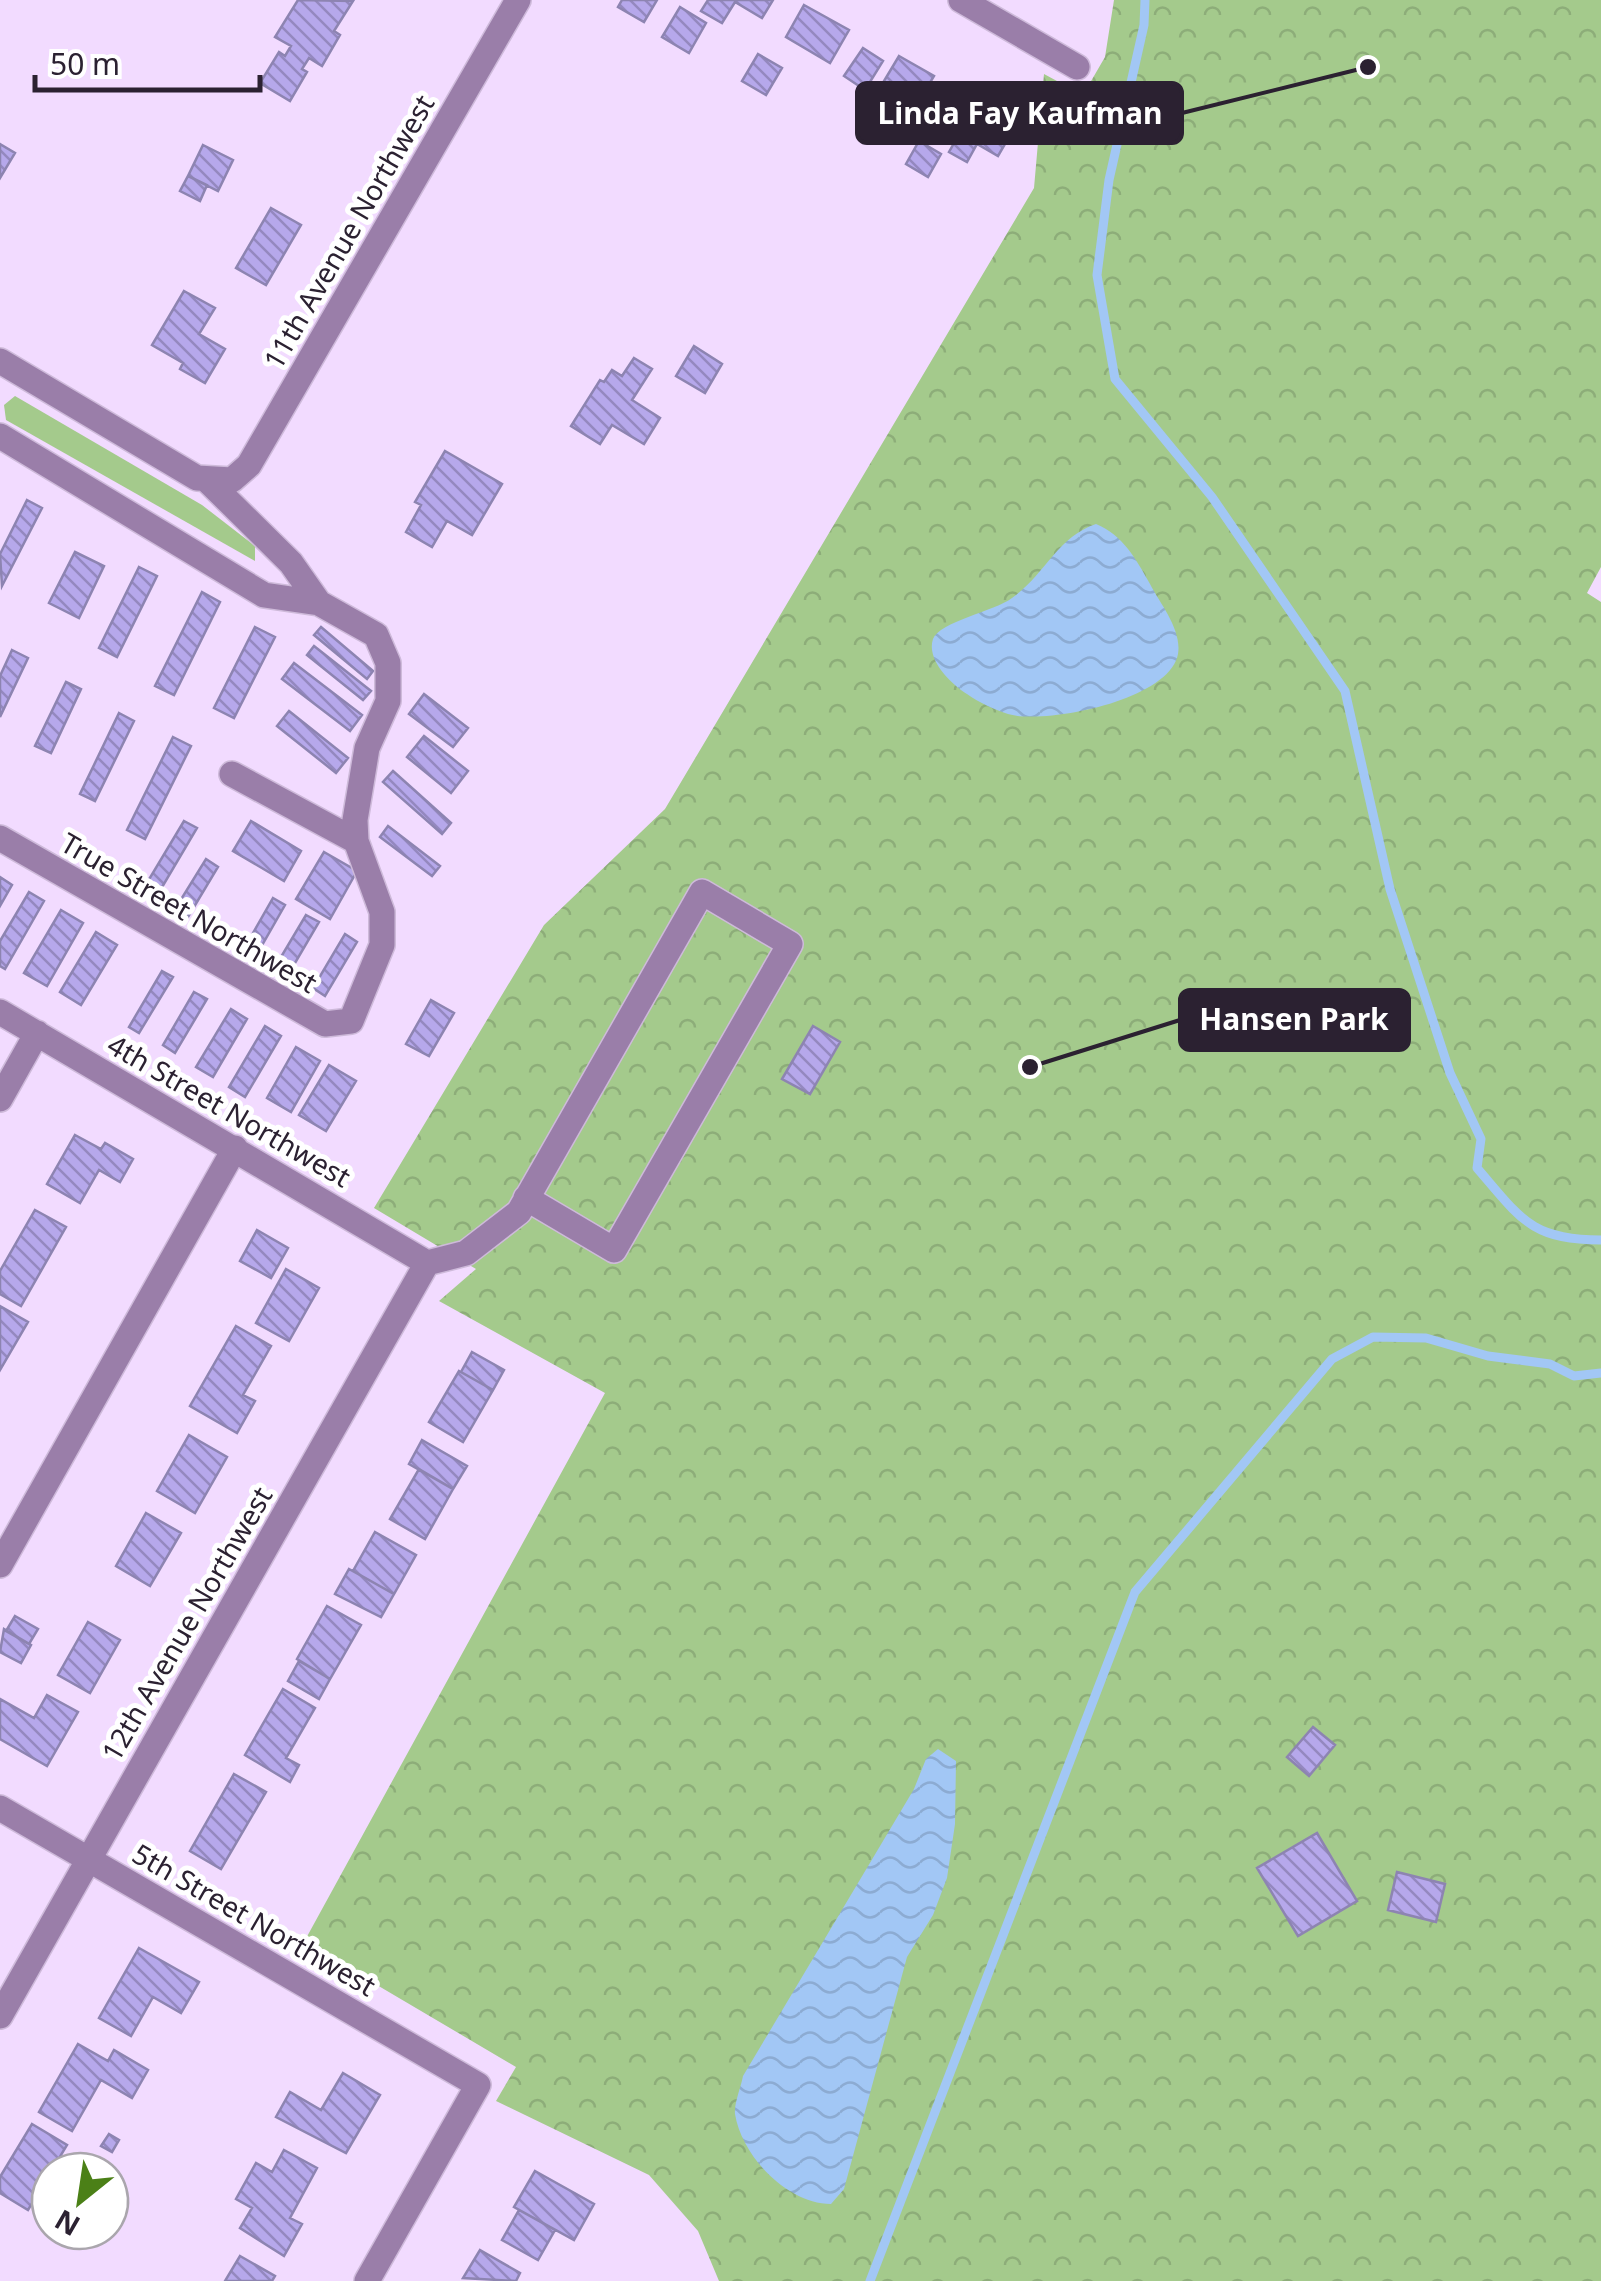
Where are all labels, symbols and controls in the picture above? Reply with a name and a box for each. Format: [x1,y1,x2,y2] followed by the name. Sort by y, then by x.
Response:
[35,30,260,92] scale bar
[50,43,120,84] text: 50 m
[857,83,1182,143] callout: Linda Fay Kaufman
[254,87,442,376] street label: 11th Avenue Northwest
[877,92,1163,133] text: Linda Fay Kaufman
[54,823,325,1001] street label: True Street Northwest
[1180,990,1409,1050] callout: Hansen Park
[1199,998,1389,1039] text: Hansen Park
[101,1025,358,1195] street label: 4th Street Northwest
[92,1479,280,1768] street label: 12th Avenue Northwest
[126,1834,383,2004] street label: 5th Street Northwest
[30,2151,130,2251] north arrow
[48,2201,86,2246] text: N

